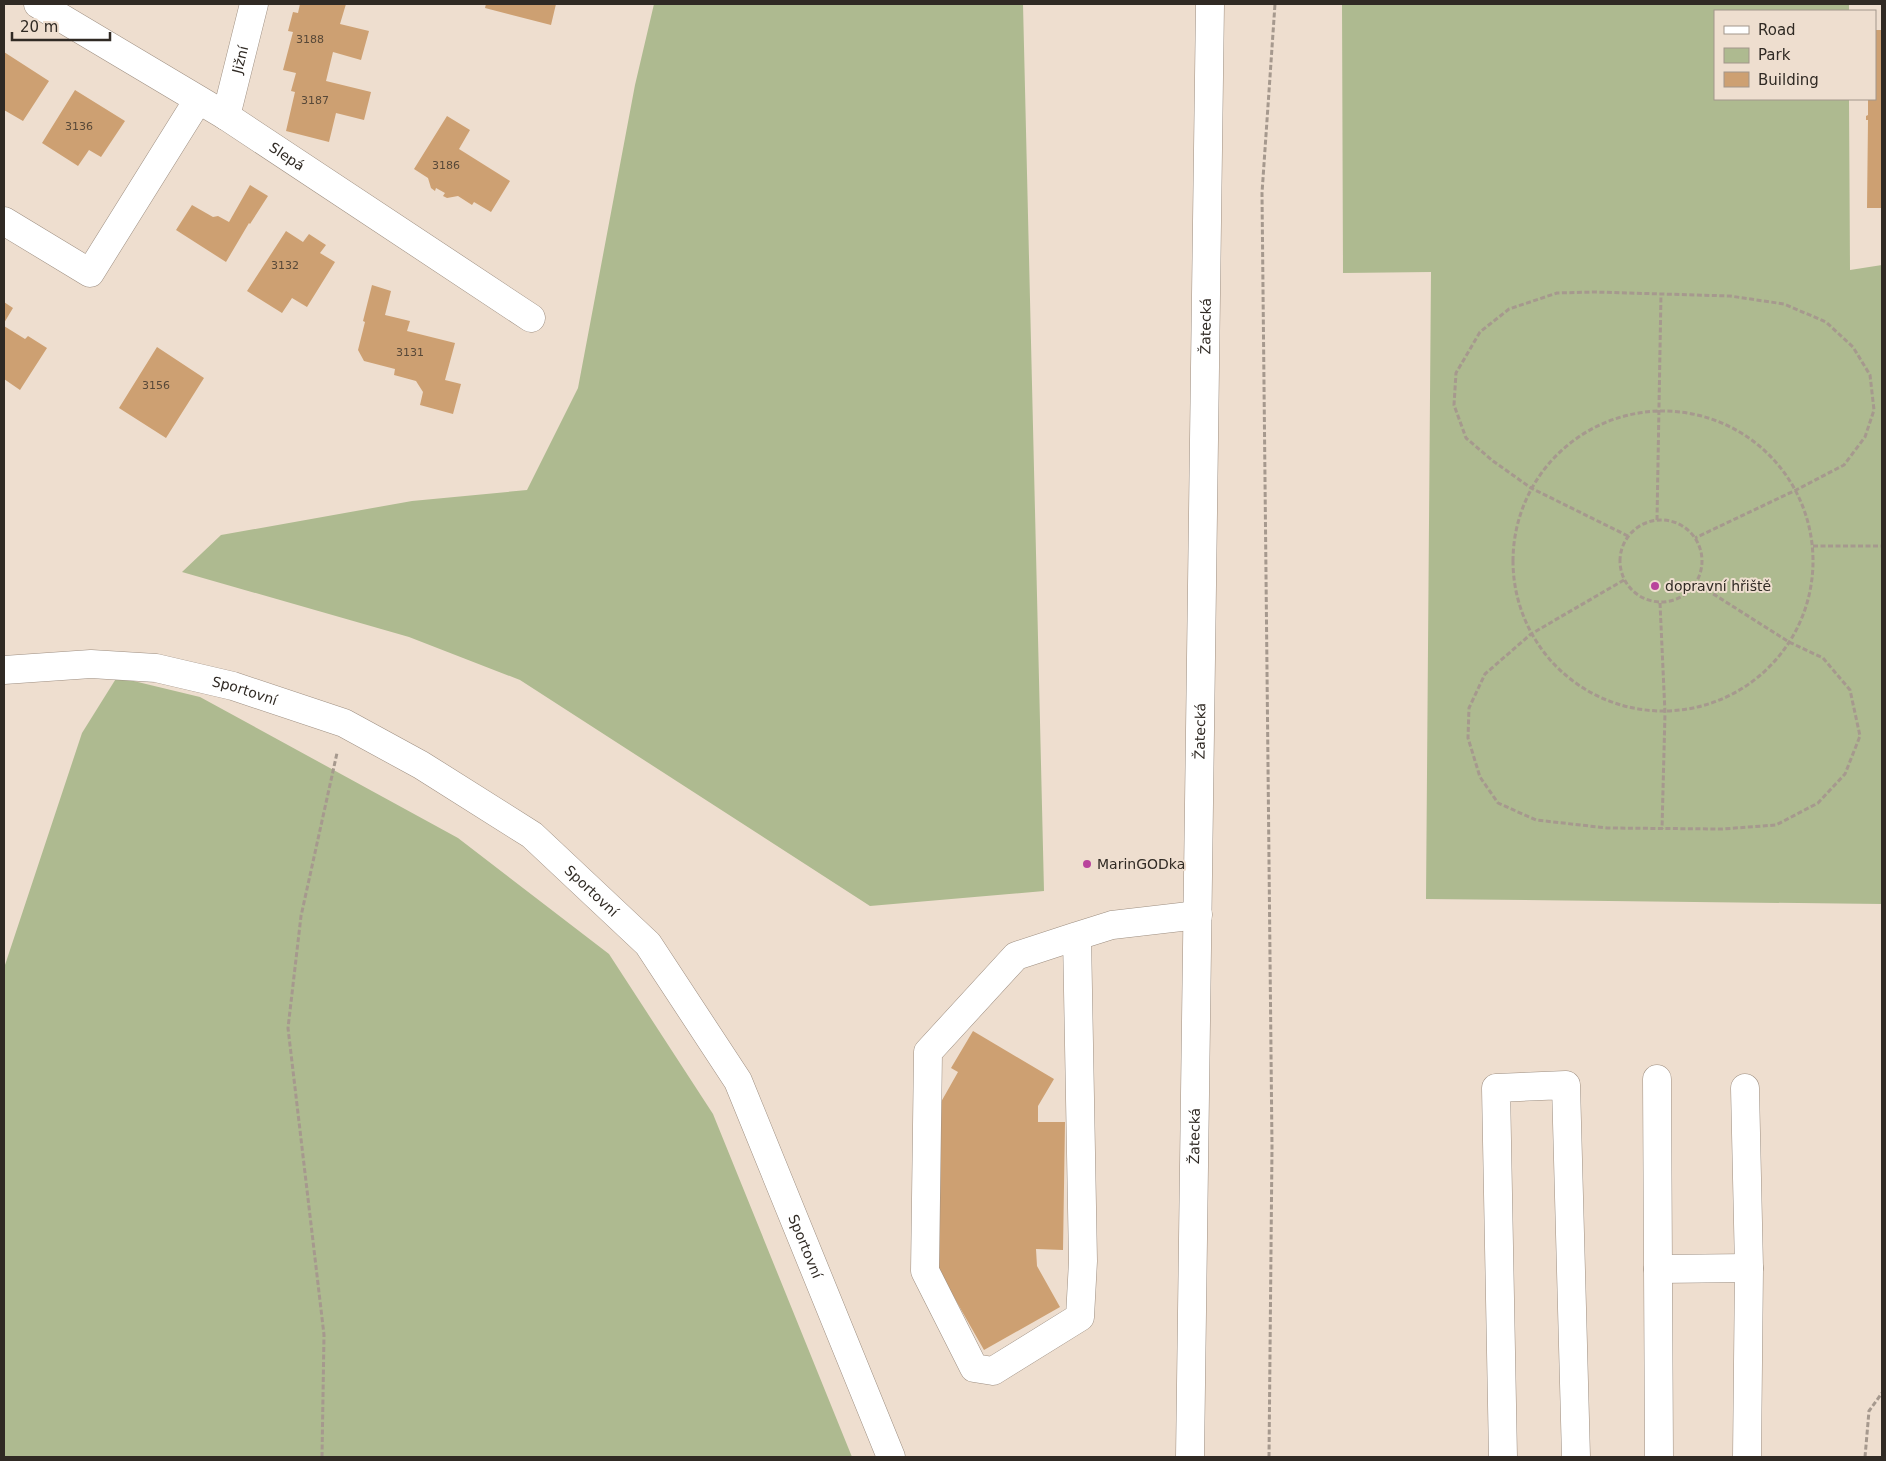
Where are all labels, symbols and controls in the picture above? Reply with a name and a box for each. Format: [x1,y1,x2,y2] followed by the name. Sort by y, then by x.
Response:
[12,10,110,42] scale bar
[1714,10,1876,100] legend
[20,18,58,36] text: 20 m
[1758,21,1796,39] text: Road
[296,33,324,46] house number: 3188
[229,43,252,76] street label: Jižní
[1758,46,1791,64] text: Park
[1758,71,1819,89] text: Building
[301,94,329,107] house number: 3187
[65,120,93,133] house number: 3136
[266,139,308,174] street label: Slepá
[432,159,460,172] house number: 3186
[271,259,299,272] house number: 3132
[1196,298,1214,354] street label: Žatecká
[396,346,424,359] house number: 3131
[142,379,170,392] house number: 3156
[1665,578,1771,594] place label: dopravní hřiště
[1649,580,1661,592] marker: dopravní hřiště
[211,673,280,709] street label: Sportovní
[1191,703,1208,759] street label: Žatecká
[1097,856,1185,872] place label: MarinGODka
[1081,858,1093,870] marker: MarinGODka
[562,862,622,921] street label: Sportovní
[1185,1108,1203,1164] street label: Žatecká
[785,1212,826,1282] street label: Sportovní

